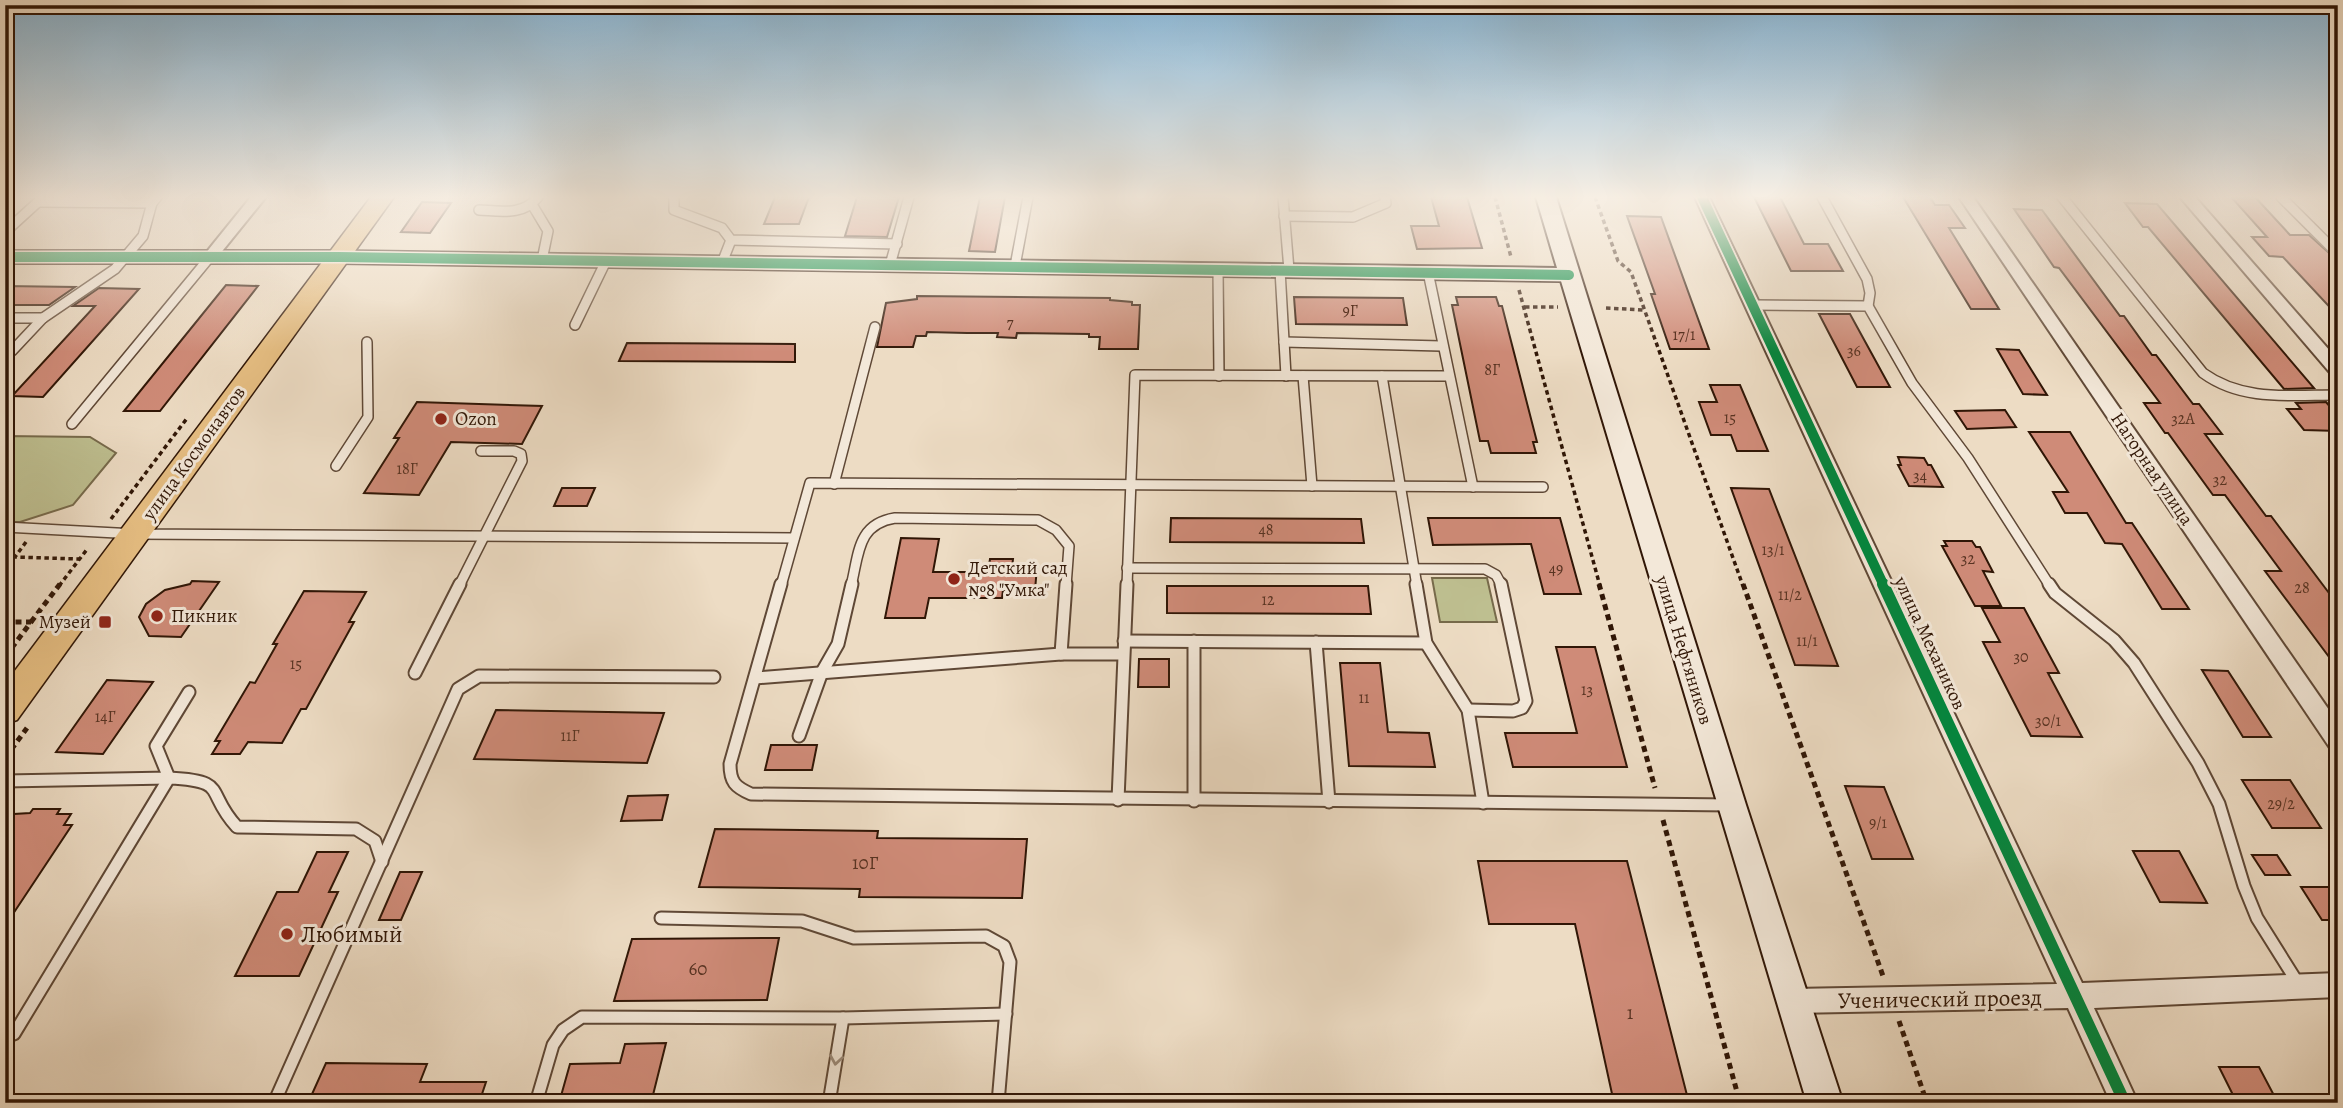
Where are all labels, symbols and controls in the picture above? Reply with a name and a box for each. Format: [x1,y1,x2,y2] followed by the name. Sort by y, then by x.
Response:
[1342,300,1358,322] house number: 9Г
[1007,312,1014,334] house number: 7
[1673,324,1696,346] house number: 17/1
[1847,340,1861,362] house number: 36
[1484,359,1500,381] house number: 8Г
[136,381,252,526] street label: улица Космонавтов
[455,406,497,432] place label: Ozon
[1724,407,1736,429] house number: 15
[2104,407,2200,531] street label: Нагорная улица
[2171,408,2195,430] house number: 32А
[433,411,449,427] marker: Ozon
[396,458,418,480] house number: 18Г
[1913,465,1927,487] house number: 34
[2213,469,2228,491] house number: 32
[1258,519,1274,541] house number: 48
[1762,539,1785,561] house number: 13/1
[1961,548,1976,570] house number: 32
[968,555,1067,603] place label: Детский сад №8 "Умка"
[1549,558,1563,580] house number: 49
[946,571,962,587] marker: Детский сад №8 "Умка"
[1649,571,1719,728] street label: улица Нефтяников
[1887,571,1972,714] street label: улица Механиков
[2294,577,2310,599] house number: 28
[1778,584,1802,606] house number: 11/2
[1261,589,1275,611] house number: 12
[171,603,237,629] place label: Пикник
[149,608,165,624] marker: Пикник
[39,609,91,635] place label: Музей
[97,614,113,630] marker: Музей
[1796,630,1818,652] house number: 11/1
[2013,646,2029,668] house number: 30
[290,653,302,675] house number: 15
[1581,679,1593,701] house number: 13
[1359,687,1370,709] house number: 11
[95,706,115,728] house number: 14Г
[2035,710,2061,732] house number: 30/1
[561,725,580,747] house number: 11Г
[2267,793,2295,815] house number: 29/2
[1869,812,1888,834] house number: 9/1
[852,850,879,876] house number: 10Г
[301,919,402,950] place label: Любимый
[279,926,295,942] marker: Любимый
[689,956,707,982] house number: 60
[1838,982,2042,1016] street label: Ученический проезд
[1627,1000,1634,1026] house number: 1
[829,1054,844,1066] one-way arrow

